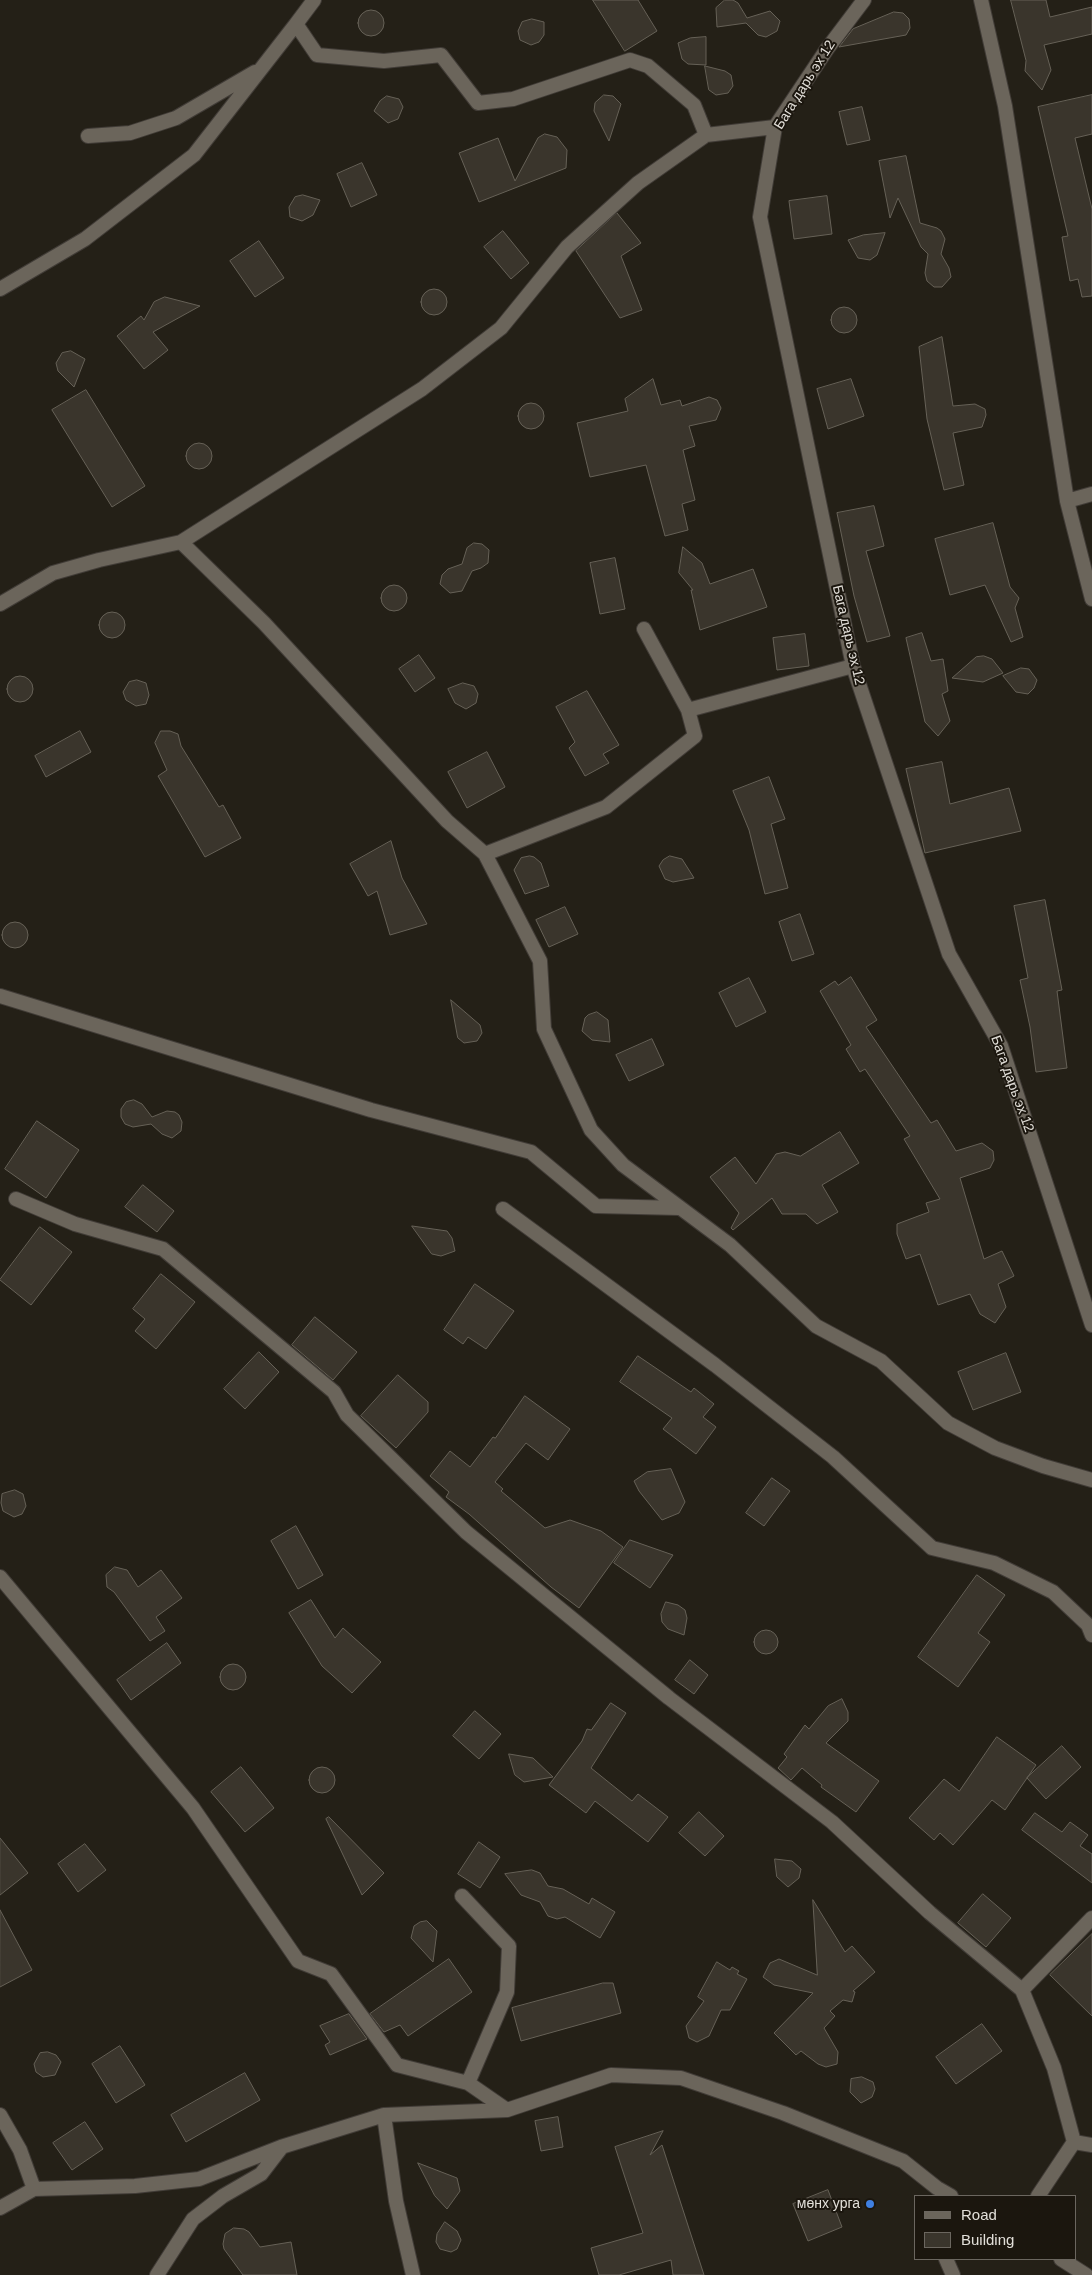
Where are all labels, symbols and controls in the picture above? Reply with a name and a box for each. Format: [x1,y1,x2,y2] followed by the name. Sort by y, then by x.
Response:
[771,37,839,133] street label: Бага дарь эх 12
[828,584,868,686] street label: Бага дарь эх 12
[987,1033,1037,1135] street label: Бага дарь эх 12
[914,2195,1077,2260] legend
[797,2196,860,2212] place label: мөнх урга
[864,2198,876,2210] marker: мөнх урга
[961,2206,997,2223] text: Road
[961,2231,1014,2248] text: Building

